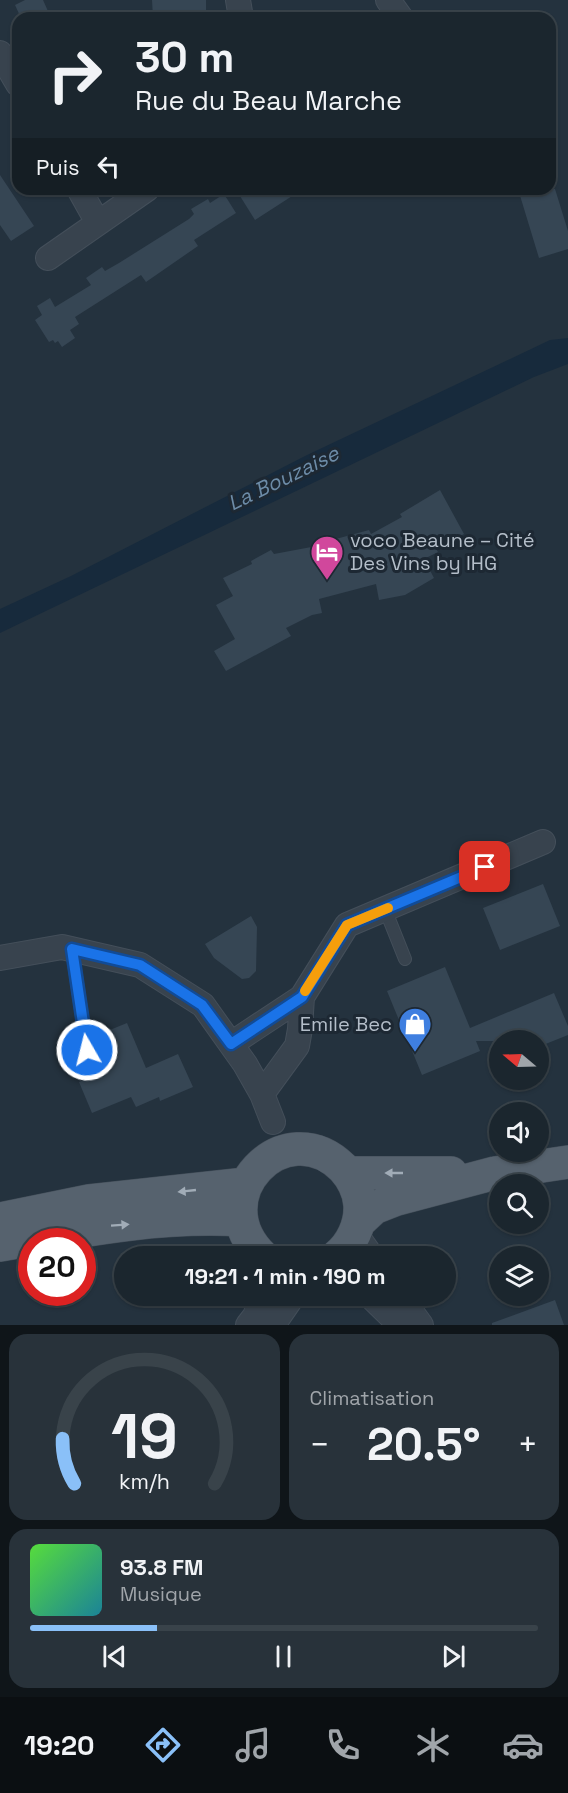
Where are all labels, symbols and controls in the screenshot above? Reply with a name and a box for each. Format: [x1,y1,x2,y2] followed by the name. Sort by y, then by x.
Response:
[135,31,234,84] text: 30 m
[36,36,114,114] icon: right
[135,83,402,118] text: Rue du Beau Marche
[92,150,125,183] icon: left
[36,153,80,181] text: Puis
[223,439,344,516] water label: La Bouzaise
[350,527,535,576] place label: voco Beaune – Cité Des Vins by IHG
[309,534,345,581] hotel icon: voco Beaune – Cité Des Vins by IHG
[459,841,510,892] pin
[468,850,501,883] icon: arrive
[397,1006,433,1053] shop icon: Emile Bec
[300,1011,392,1037] place label: Emile Bec
[55,1018,119,1082] position arrow
[489,1030,549,1090] north arrow
[489,1030,549,1306] map controls
[489,1102,549,1162] button: sound
[385,1168,404,1178] one-way arrow
[489,1174,549,1234] button: search
[178,1186,197,1196] one-way arrow
[110,1220,129,1230] one-way arrow
[18,1228,96,1306] speed limit sign: 20
[489,1246,549,1306] button: layers
[185,1262,385,1290] text: 19:21 · 1 min · 190 m
[310,1385,434,1411] text: Climatisation
[111,1397,178,1476] text: 19
[367,1416,481,1473] text: 20.5°
[310,1424,330,1466] text: −
[518,1424,538,1466] text: +
[119,1468,170,1495] text: km/h
[120,1553,203,1581] text: 93.8 FM
[120,1581,202,1607] text: Musique
[98,1640,131,1673] icon: previous
[267,1640,300,1673] icon: pause
[437,1640,470,1673] icon: next
[142,1724,184,1766] icon: directions
[232,1724,274,1766] icon: music
[322,1724,364,1766] icon: phone
[412,1724,454,1766] icon: climate
[502,1724,544,1766] icon: car
[24,1728,94,1763] text: 19:20

